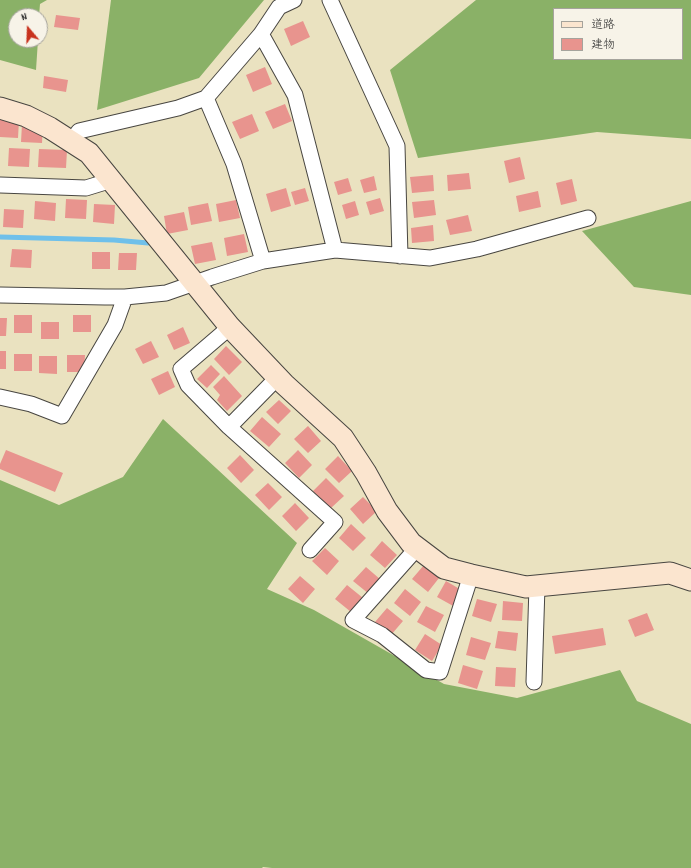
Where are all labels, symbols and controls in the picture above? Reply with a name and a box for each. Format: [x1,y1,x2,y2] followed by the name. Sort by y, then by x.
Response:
[8,8,48,48] north arrow
[553,8,683,60] legend
[19,9,30,26] text: N
[591,17,615,34] text: 道路
[591,37,615,54] text: 建物

